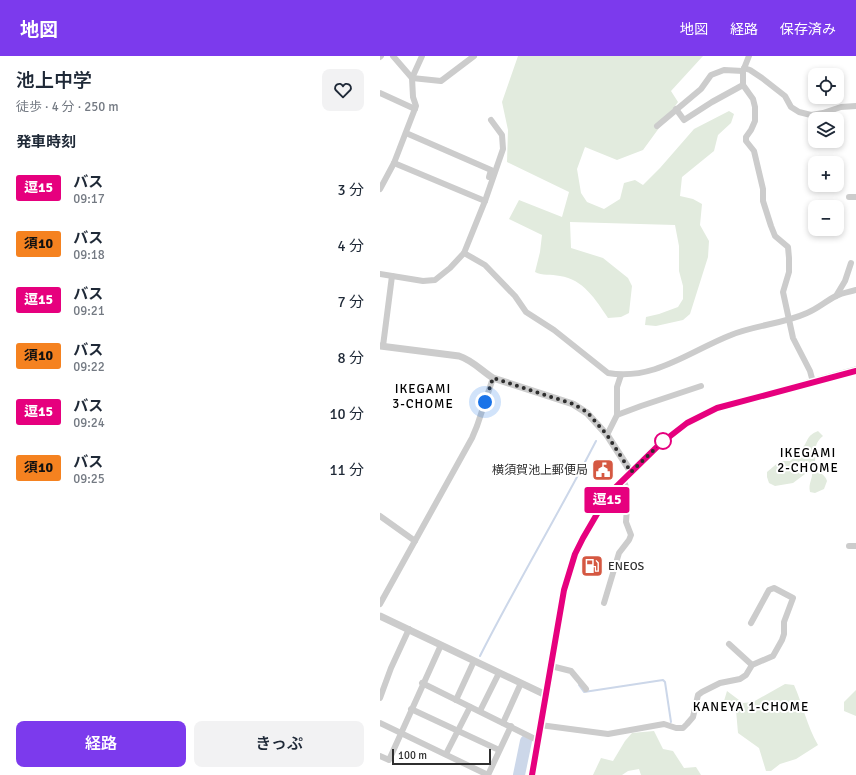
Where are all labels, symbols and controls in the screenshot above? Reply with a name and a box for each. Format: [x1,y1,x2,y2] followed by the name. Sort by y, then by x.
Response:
[20,18,58,42] text: 地図
[680,21,708,38] text: 地図
[730,21,758,38] text: 経路
[780,21,836,38] text: 保存済み
[808,68,844,236] map controls
[808,68,844,104] button: locate
[16,69,92,93] text: 池上中学
[322,69,364,111] button: heart
[16,99,119,115] text: 徒歩 · 4 分 · 250 m
[808,112,844,148] button: layers
[16,133,76,151] text: 発車時刻
[808,156,844,192] button: +
[73,173,103,191] text: バス
[24,179,53,196] text: 逗15
[338,181,364,199] text: 3 分
[73,191,105,207] text: 09:17
[808,200,844,236] button: −
[73,229,103,247] text: バス
[24,235,53,252] text: 須10
[338,237,364,255] text: 4 分
[73,247,105,263] text: 09:18
[73,285,103,303] text: バス
[24,291,53,308] text: 逗15
[338,293,364,311] text: 7 分
[73,303,105,319] text: 09:21
[73,341,103,359] text: バス
[24,347,53,364] text: 須10
[338,349,364,367] text: 8 分
[73,359,105,375] text: 09:22
[392,381,454,412] district label: IKEGAMI 3-CHOME
[475,392,495,412] your location
[73,397,103,415] text: バス
[24,403,53,420] text: 逗15
[330,405,364,423] text: 10 分
[73,415,105,431] text: 09:24
[654,432,672,450] unlabelled marker
[777,445,839,476] district label: IKEGAMI 2-CHOME
[73,453,103,471] text: バス
[590,457,616,483] public building icon: 横須賀池上郵便局
[24,459,53,476] text: 須10
[330,461,364,479] text: 11 分
[492,463,588,478] place label: 横須賀池上郵便局
[73,471,105,487] text: 09:25
[584,487,630,513] line badge: 逗15
[592,491,622,508] text: 逗15
[579,553,605,579] fuel station icon: ENEOS
[608,559,645,574] place label: ENEOS
[693,699,809,715] district label: KANEYA 1-CHOME
[16,721,186,767] button: 経路
[194,721,364,767] button: きっぷ
[392,747,491,766] scale bar
[398,749,427,762] text: 100 m

